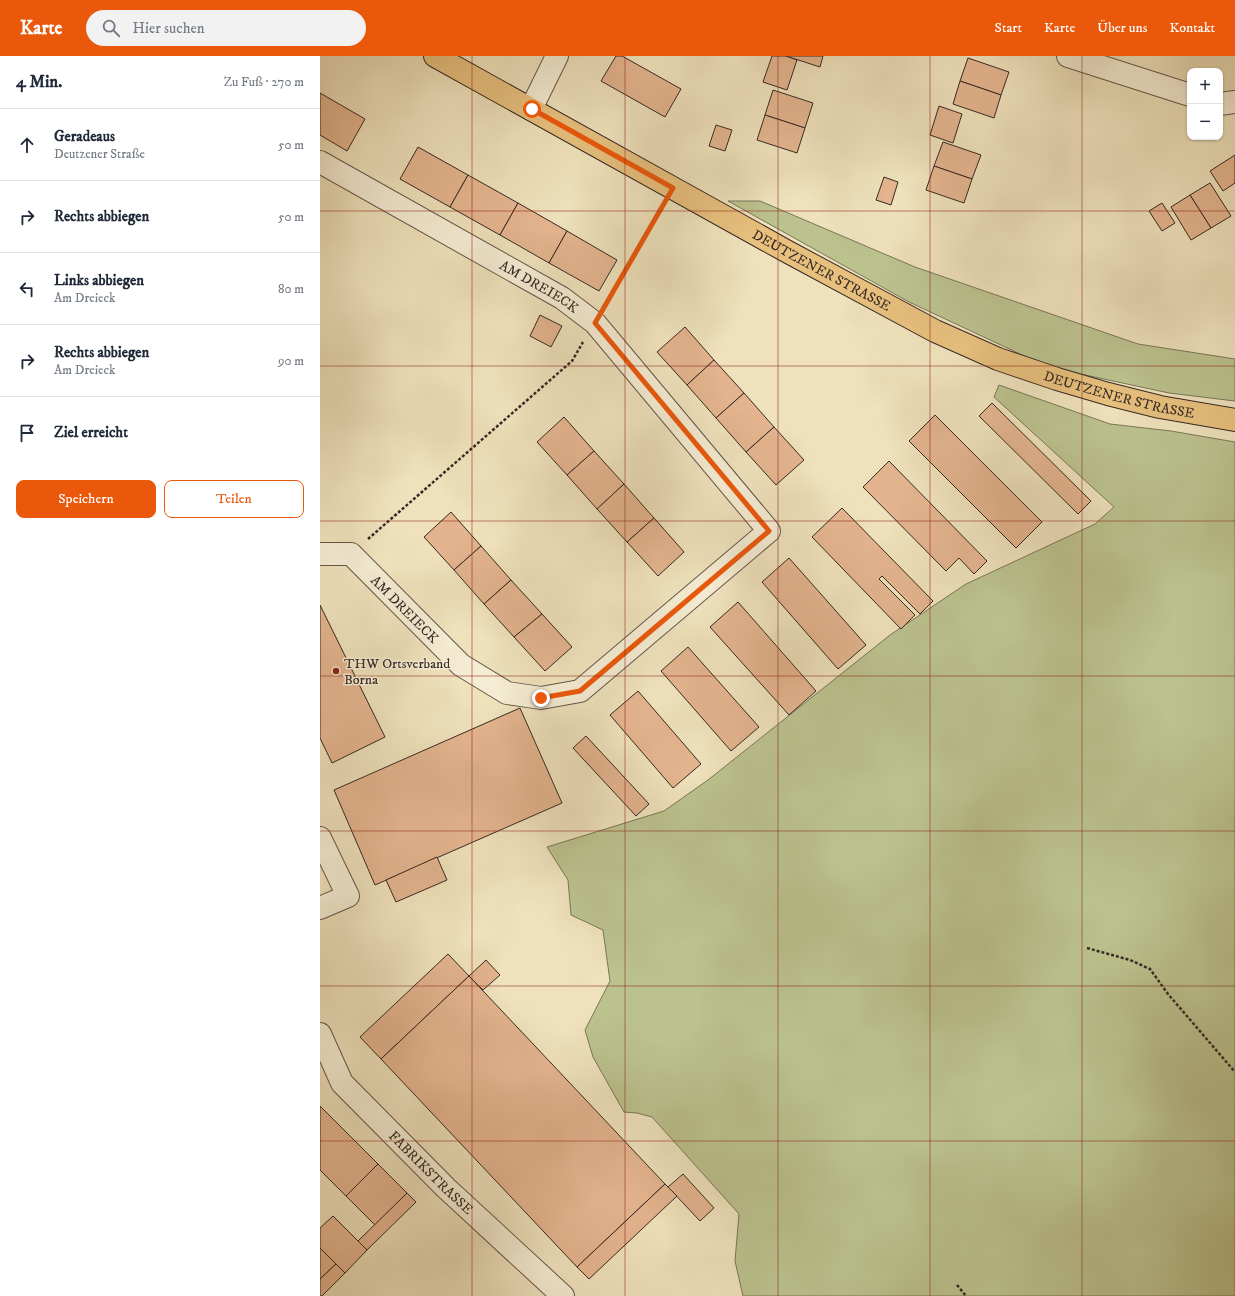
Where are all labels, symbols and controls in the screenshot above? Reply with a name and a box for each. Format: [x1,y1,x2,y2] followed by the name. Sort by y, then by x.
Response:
[86,10,366,46] search box
[20,17,62,40] text: Karte
[100,17,122,39] icon: search
[132,19,205,38] text: Hier suchen
[995,19,1022,37] text: Start
[1044,19,1075,37] text: Karte
[1097,19,1147,37] text: Über uns
[1169,19,1215,37] text: Kontakt
[1187,68,1223,140] map controls
[1187,68,1223,104] button: +
[16,71,62,93] text: 4 Min.
[224,74,304,90] text: Zu Fuß · 270 m
[523,100,541,118] route start
[1187,104,1223,140] button: −
[54,127,115,146] text: Geradeaus
[16,134,38,156] icon: ahead
[278,137,304,153] text: 50 m
[54,146,145,162] text: Deutzener Straße
[16,206,38,228] icon: right
[54,207,149,226] text: Rechts abbiegen
[278,209,304,225] text: 50 m
[749,226,894,316] street label: DEUTZENER STRASSE
[496,257,582,318] street label: AM DREIECK
[54,271,144,290] text: Links abbiegen
[16,278,38,300] icon: left
[278,281,304,297] text: 80 m
[54,290,116,306] text: Am Dreieck
[54,343,149,362] text: Rechts abbiegen
[16,350,38,372] icon: right
[278,353,304,369] text: 90 m
[54,362,116,378] text: Am Dreieck
[1041,367,1196,423] street label: DEUTZENER STRASSE
[16,422,38,444] icon: arrive
[54,423,128,442] text: Ziel erreicht
[16,480,156,518] button: Speichern
[164,480,304,518] button: Teilen
[366,572,442,648] street label: AM DREIECK
[344,655,450,689] place label: THW Ortsverband Borna
[331,666,341,676] marker: THW Ortsverband Borna
[532,689,550,707] route end
[385,1127,477,1219] street label: FABRIKSTRASSE

